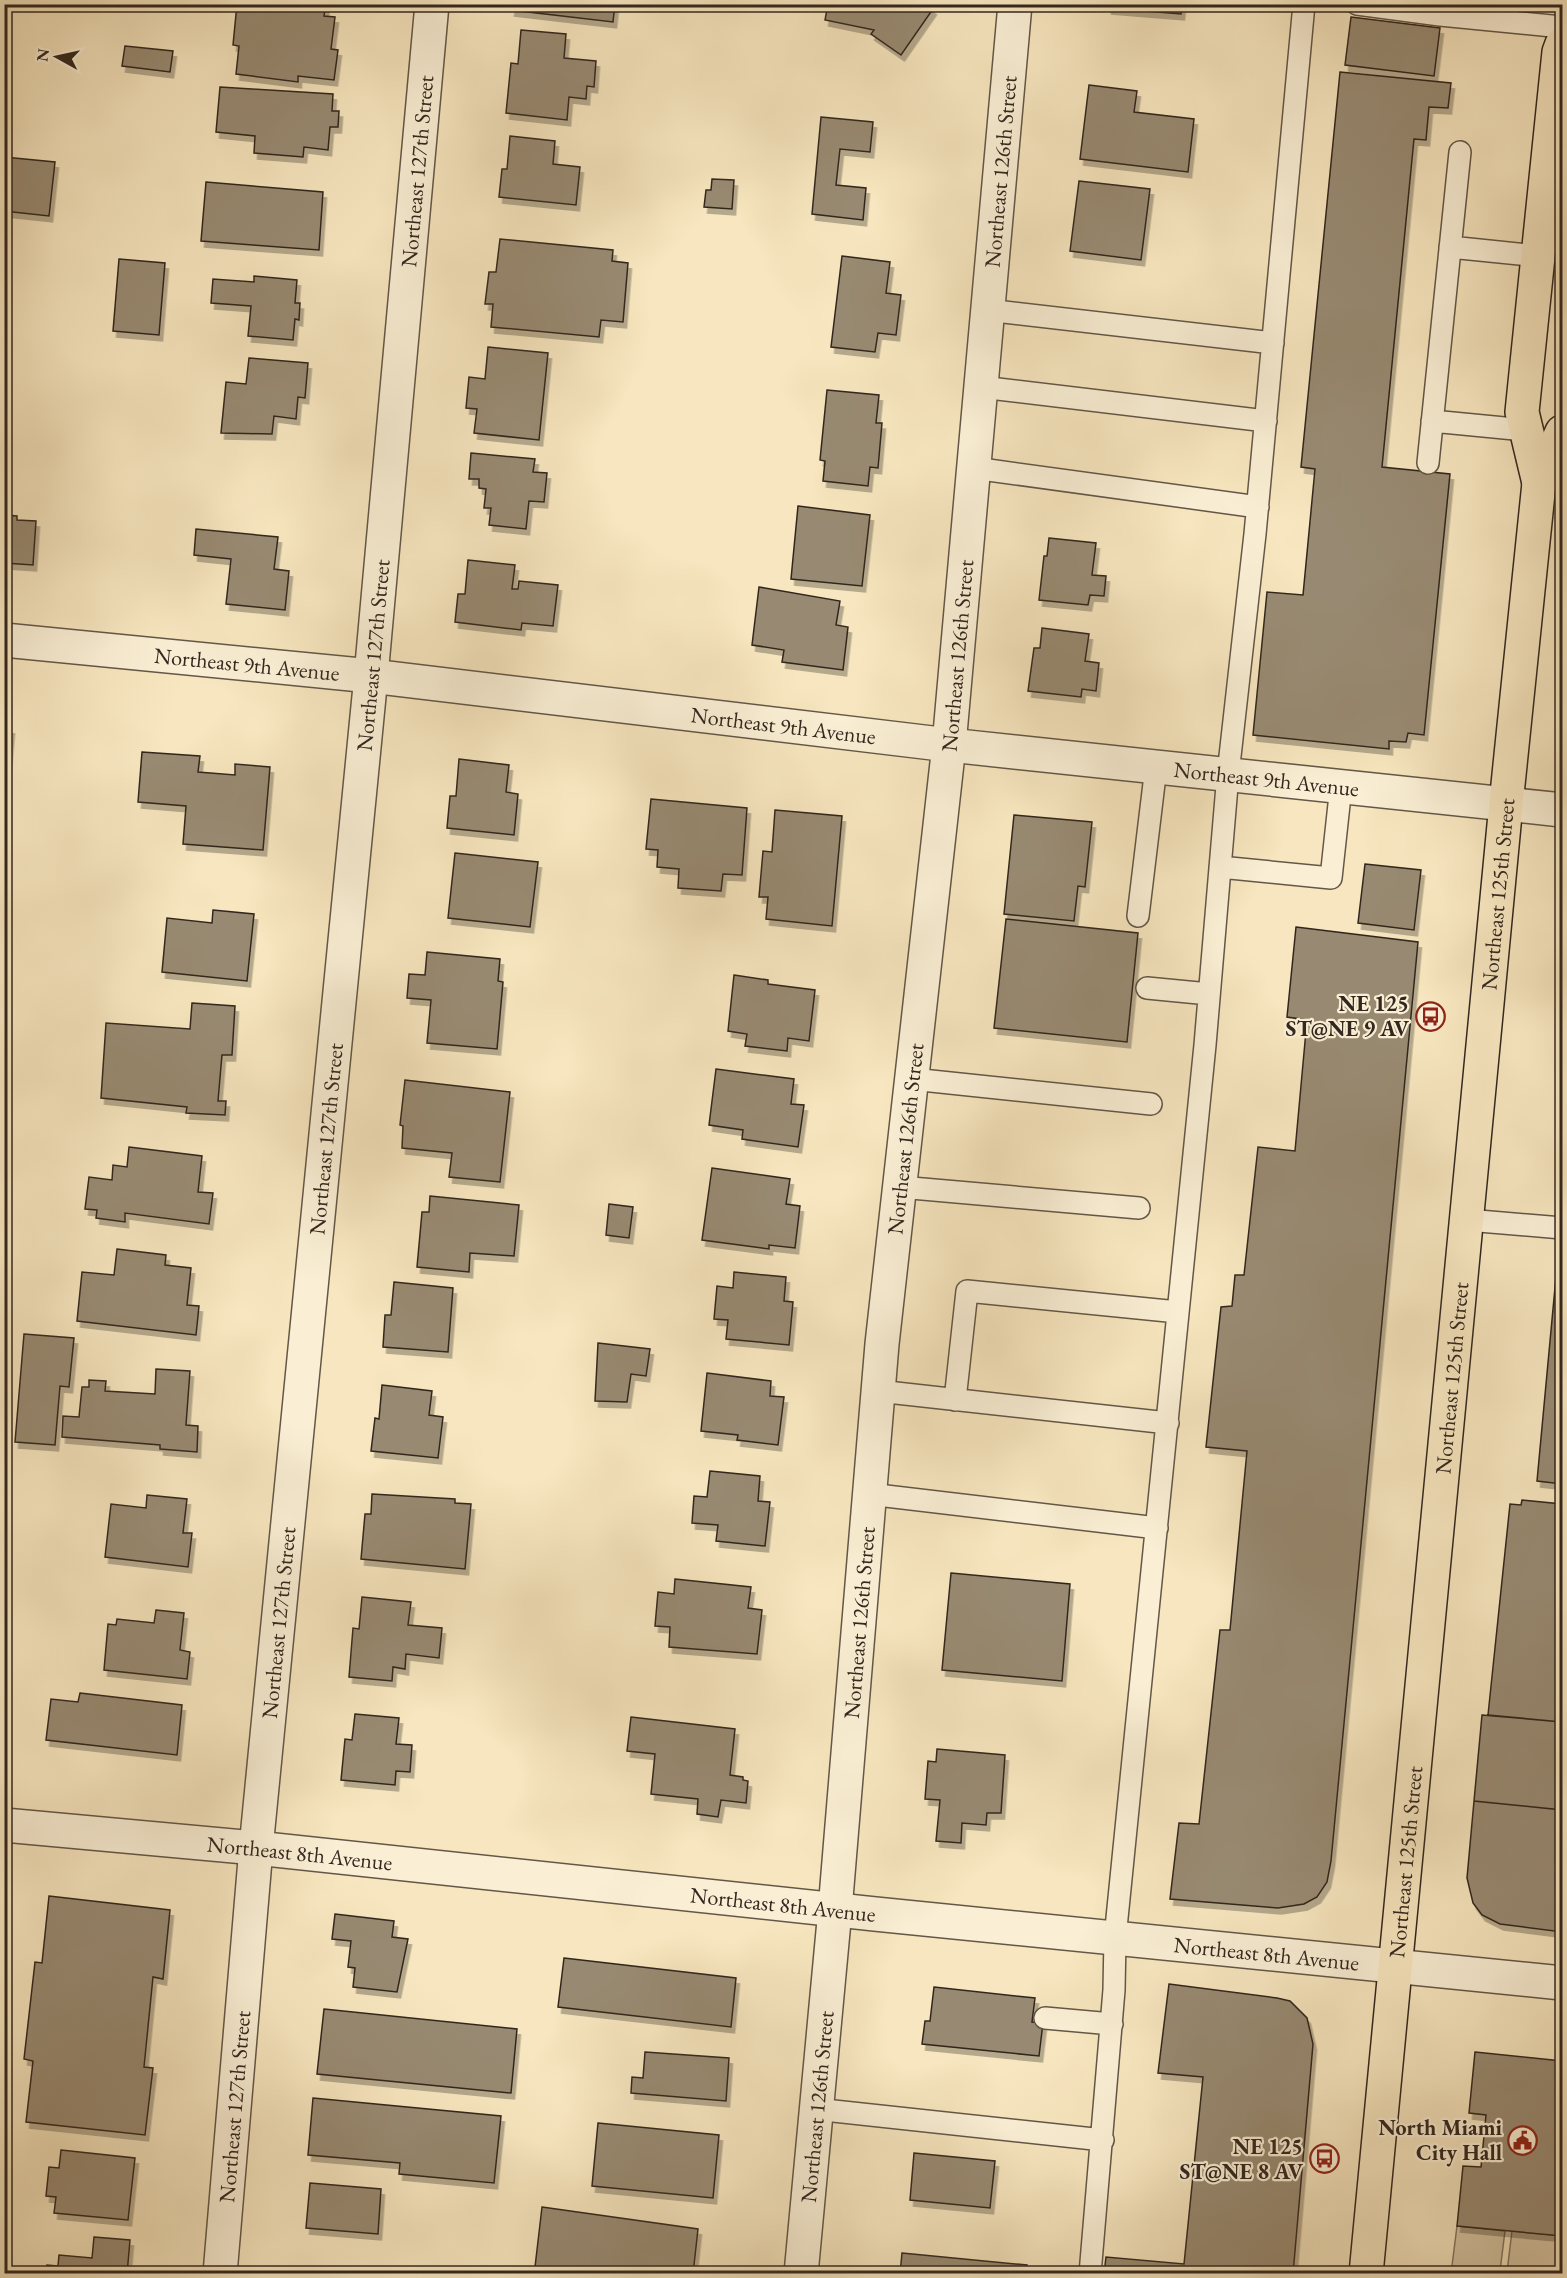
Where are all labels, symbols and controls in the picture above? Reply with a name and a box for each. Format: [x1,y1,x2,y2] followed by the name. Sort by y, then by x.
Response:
[27,27,87,87] north arrow
[31,47,54,63] text: N
[394,74,440,268] street label: Northeast 127th Street
[977,74,1023,269] street label: Northeast 126th Street
[349,558,396,752] street label: Northeast 127th Street
[934,558,980,753] street label: Northeast 126th Street
[153,640,341,687] street label: Northeast 9th Avenue
[689,700,878,751] street label: Northeast 9th Avenue
[1172,754,1361,803] street label: Northeast 9th Avenue
[1474,797,1521,991] street label: Northeast 125th Street
[1286,989,1409,1043] place label: NE 125 ST@NE 9 AV
[1414,1000,1446,1032] bus stop icon: NE 125 ST@NE 9 AV
[880,1041,930,1236] street label: Northeast 126th Street
[302,1042,349,1236] street label: Northeast 127th Street
[1428,1281,1475,1475] street label: Northeast 125th Street
[254,1525,302,1720] street label: Northeast 127th Street
[836,1525,881,1720] street label: Northeast 126th Street
[1382,1765,1429,1959] street label: Northeast 125th Street
[206,1829,394,1877] street label: Northeast 8th Avenue
[689,1880,877,1929] street label: Northeast 8th Avenue
[1172,1930,1361,1977] street label: Northeast 8th Avenue
[212,2009,257,2204] street label: Northeast 127th Street
[793,2009,840,2204] street label: Northeast 126th Street
[1378,2113,1502,2167] place label: North Miami City Hall
[1507,2124,1539,2156] public building icon: North Miami City Hall
[1180,2132,1303,2186] place label: NE 125 ST@NE 8 AV
[1308,2143,1340,2175] bus stop icon: NE 125 ST@NE 8 AV

